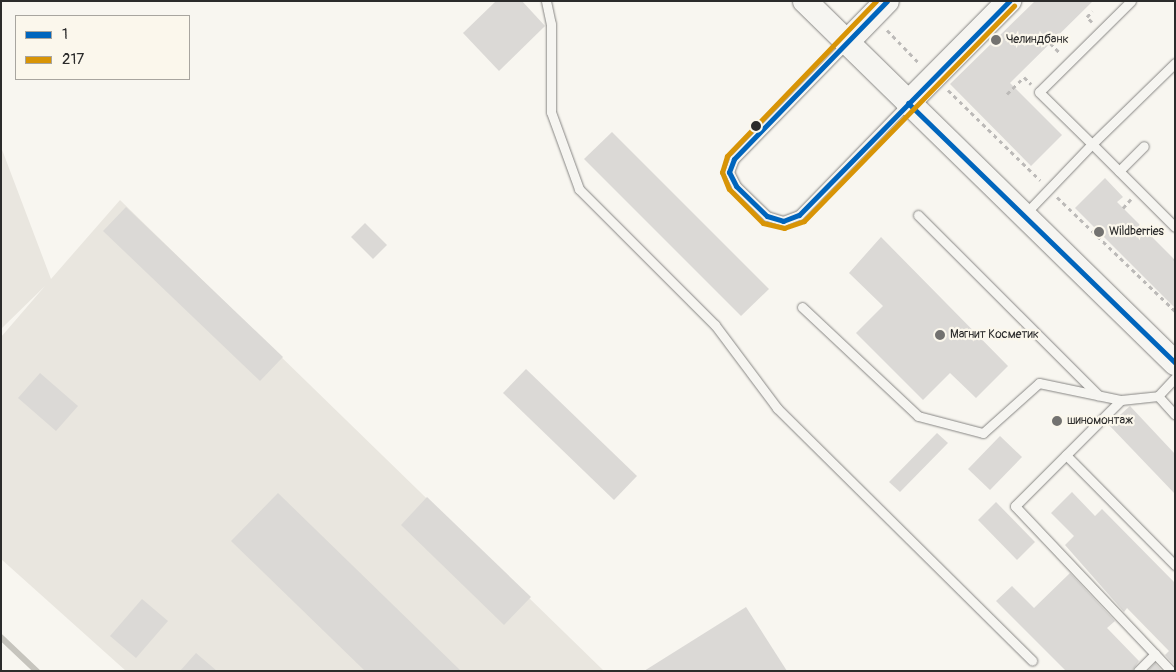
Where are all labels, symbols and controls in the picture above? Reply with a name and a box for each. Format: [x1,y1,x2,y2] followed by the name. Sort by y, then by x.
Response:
[15,15,190,80] legend
[62,25,68,44] text: 1
[1006,33,1069,47] place label: Челиндбанк
[990,34,1002,46] marker: Челиндбанк
[62,50,84,69] text: 217
[751,121,761,131] unlabelled marker
[1109,225,1164,239] place label: Wildberries
[1093,226,1105,238] marker: Wildberries
[950,328,1039,342] place label: Магнит Косметик
[934,329,946,341] marker: Магнит Косметик
[1067,414,1133,428] place label: шиномонтаж
[1051,415,1063,427] marker: шиномонтаж

